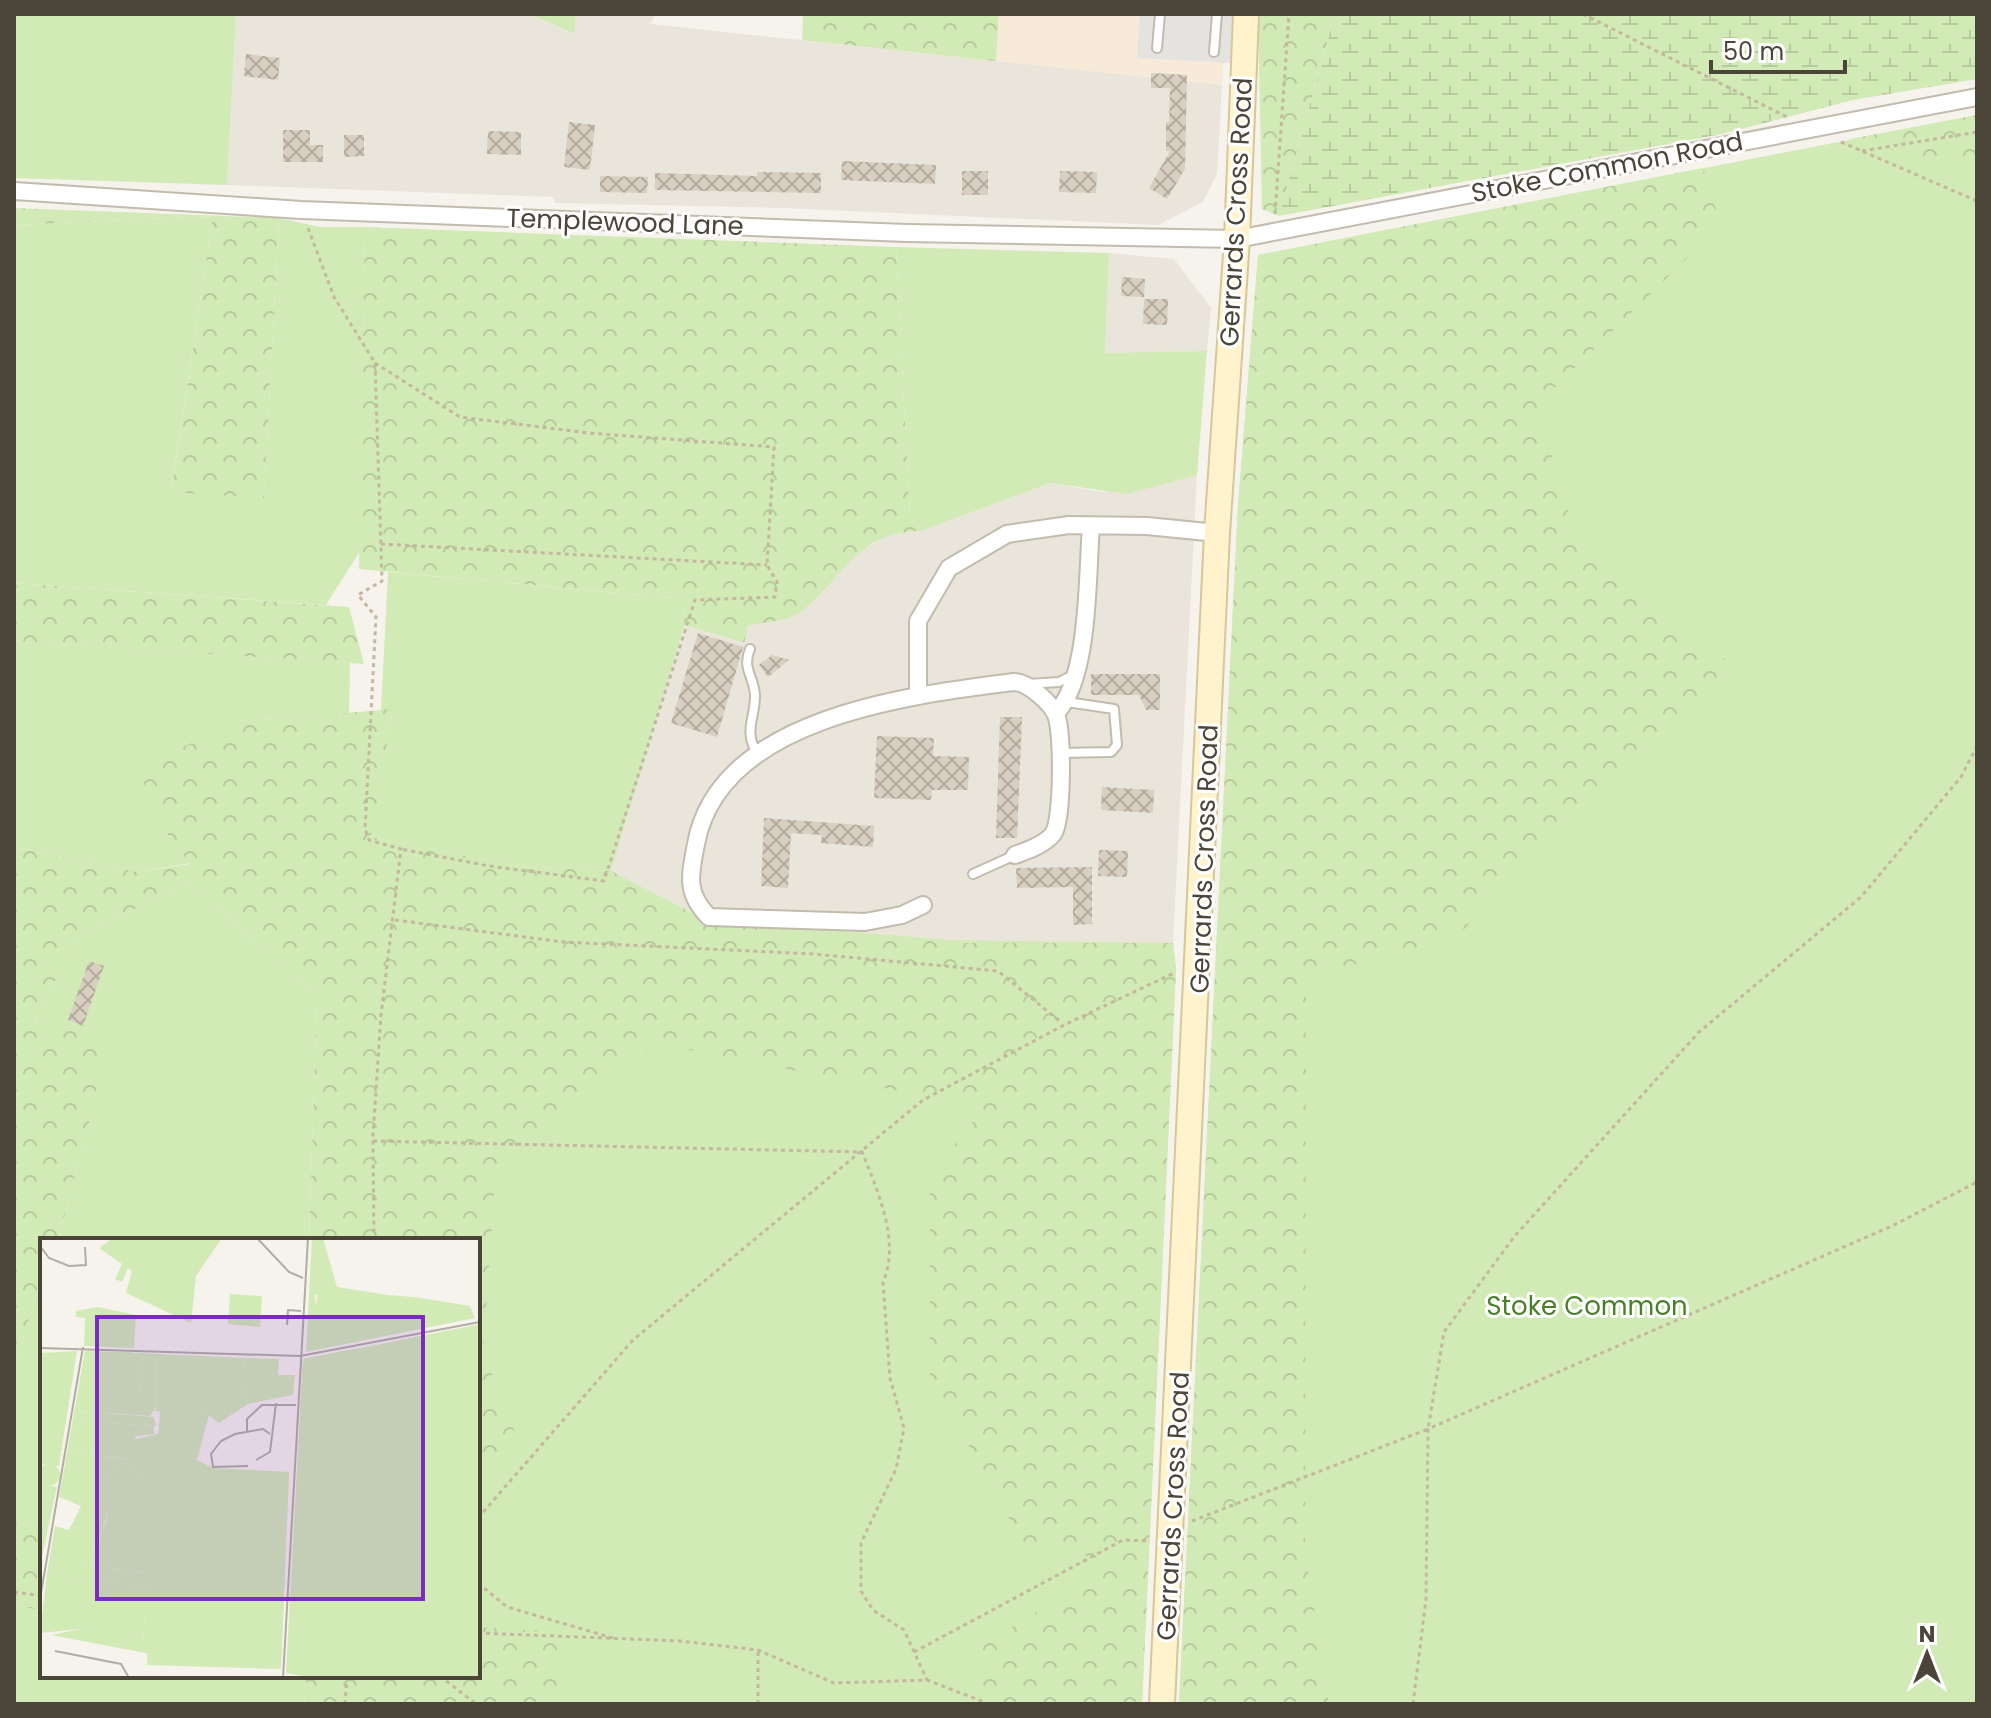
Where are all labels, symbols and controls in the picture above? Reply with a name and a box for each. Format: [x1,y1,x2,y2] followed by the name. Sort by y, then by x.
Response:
[1711,24,1845,74] scale bar
[1723,35,1784,68] text: 50 m
[1211,77,1261,347] street label: Gerrards Cross Road
[1468,123,1746,211] street label: Stoke Common Road
[506,200,744,244] street label: Templewood Lane
[1181,724,1227,994] street label: Gerrards Cross Road
[40,1238,480,1678] inset map
[1486,1288,1688,1324] park label: Stoke Common
[1148,1371,1198,1641] street label: Gerrards Cross Road
[1887,1614,1967,1694] north arrow
[1919,1619,1935,1650] text: N

